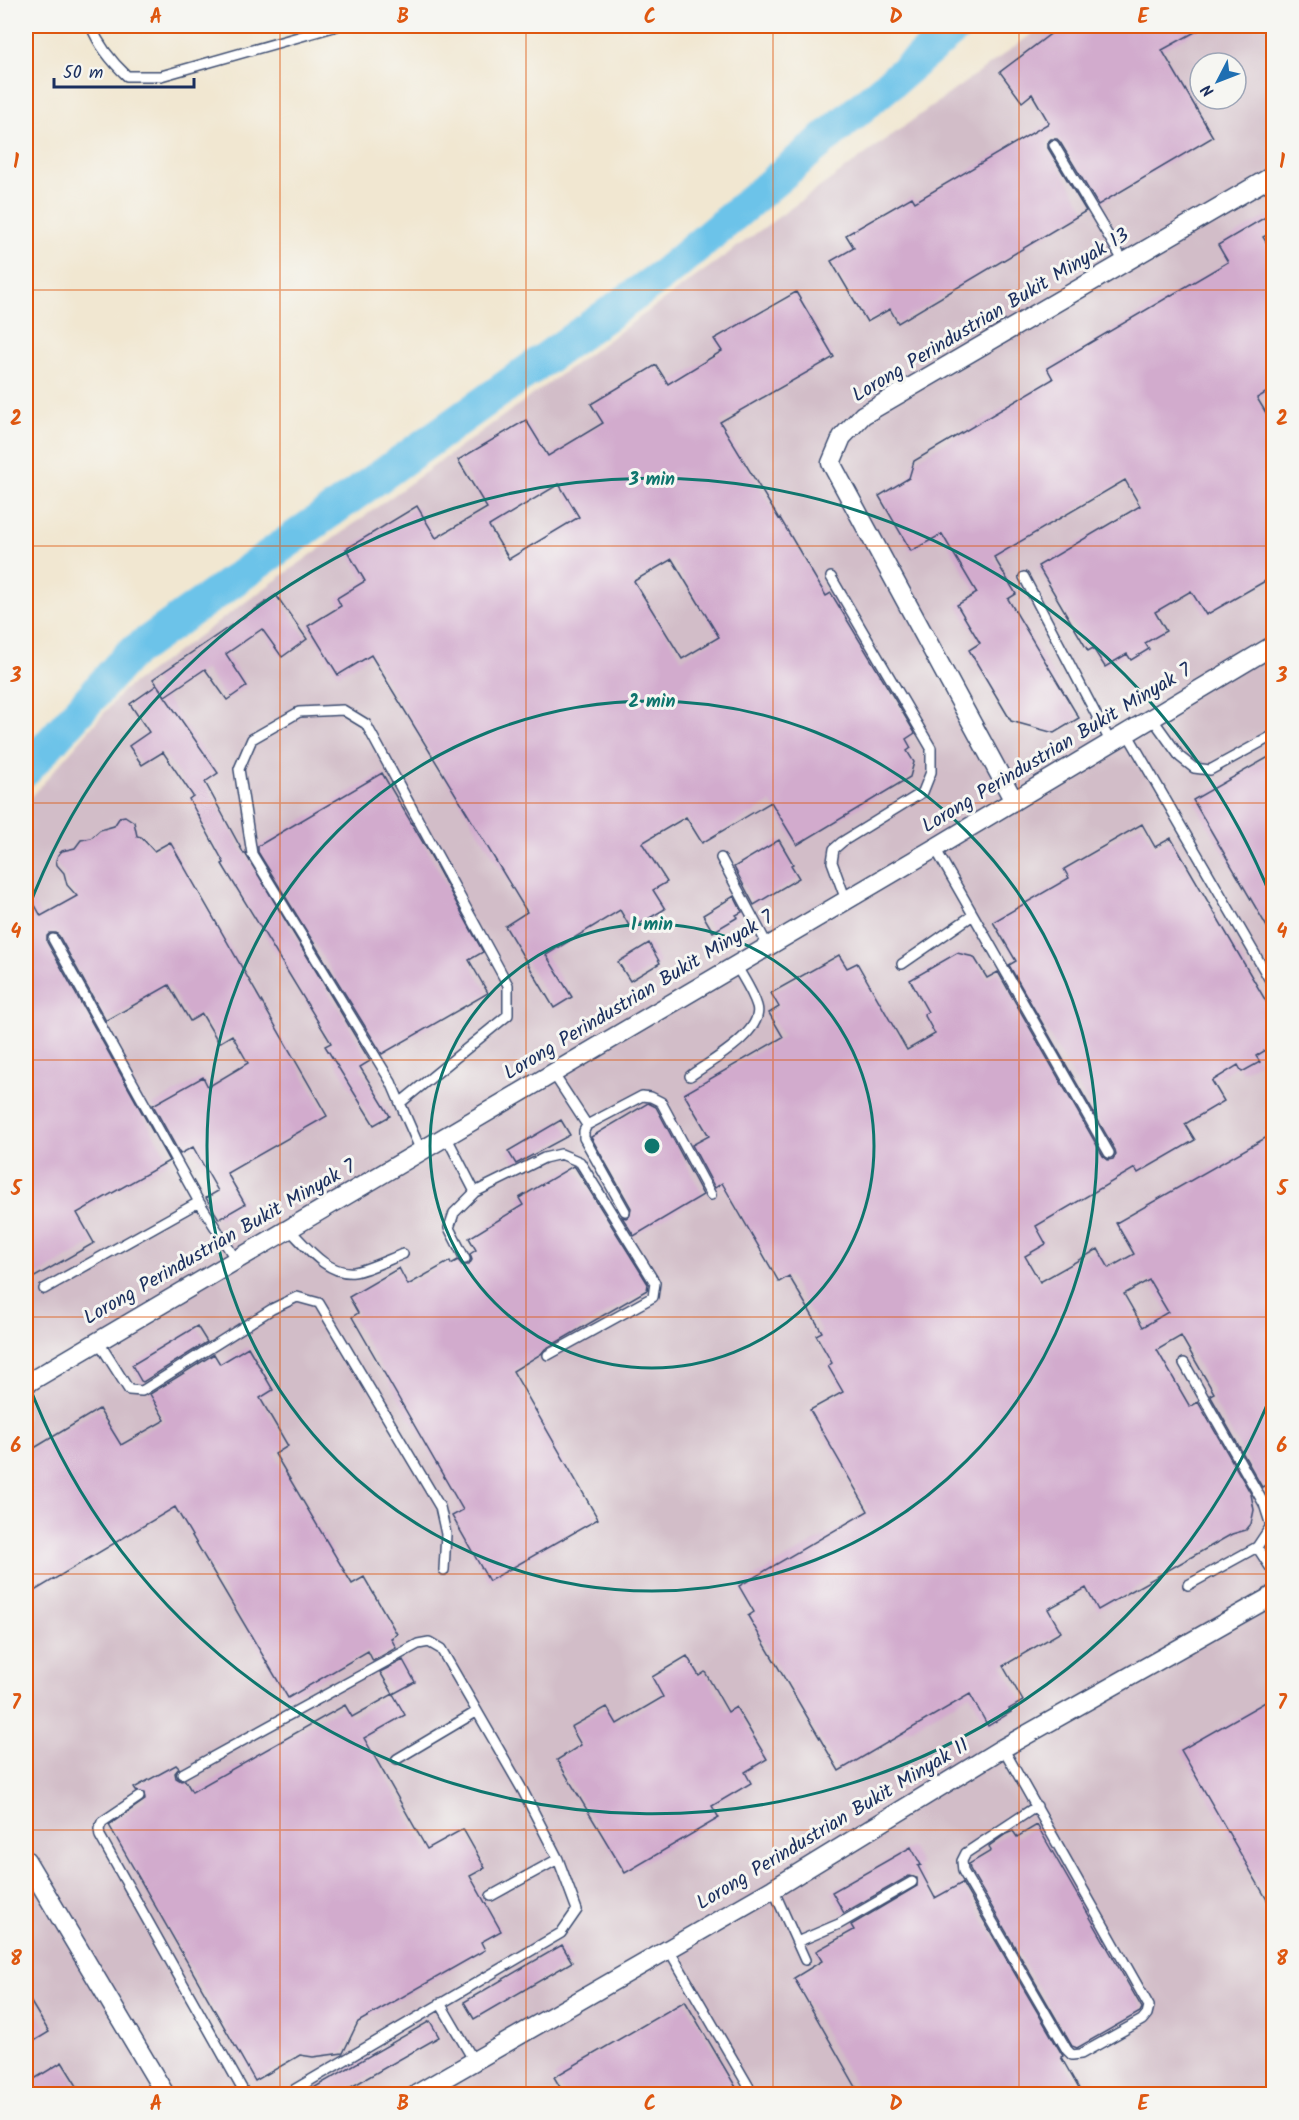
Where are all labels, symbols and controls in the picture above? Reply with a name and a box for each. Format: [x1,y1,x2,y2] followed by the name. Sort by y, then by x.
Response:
[150,2,162,34] text: A
[397,2,409,34] text: B
[644,2,656,34] text: C
[889,2,903,34] text: D
[1137,2,1149,34] text: E
[54,51,194,89] scale bar
[1188,51,1248,111] north arrow
[63,59,103,88] text: 50 m
[1195,78,1221,102] text: N
[13,147,19,179] text: 1
[1279,147,1285,179] text: 1
[846,220,1136,412] street label: Lorong Perindustrian Bukit Minyak 13
[10,404,22,436] text: 2
[1276,404,1288,436] text: 2
[628,466,675,495] text: 3 min
[916,655,1199,843] street label: Lorong Perindustrian Bukit Minyak 7
[10,661,22,693] text: 3
[1276,661,1288,693] text: 3
[629,688,675,717] text: 2 min
[498,902,781,1090] street label: Lorong Perindustrian Bukit Minyak 7
[631,911,673,940] text: 1 min
[11,917,22,949] text: 4
[1277,917,1288,949] text: 4
[642,1136,662,1156] centre of rings
[78,1151,363,1334] street label: Lorong Perindustrian Bukit Minyak 7
[10,1174,23,1206] text: 5
[1276,1174,1289,1206] text: 5
[11,1431,22,1463] text: 6
[1277,1431,1288,1463] text: 6
[11,1688,21,1720] text: 7
[1277,1688,1287,1720] text: 7
[691,1731,975,1919] street label: Lorong Perindustrian Bukit Minyak 11
[10,1944,22,1976] text: 8
[1276,1944,1288,1976] text: 8
[150,2089,162,2120] text: A
[397,2089,409,2120] text: B
[644,2089,656,2120] text: C
[889,2089,903,2120] text: D
[1137,2089,1149,2120] text: E

